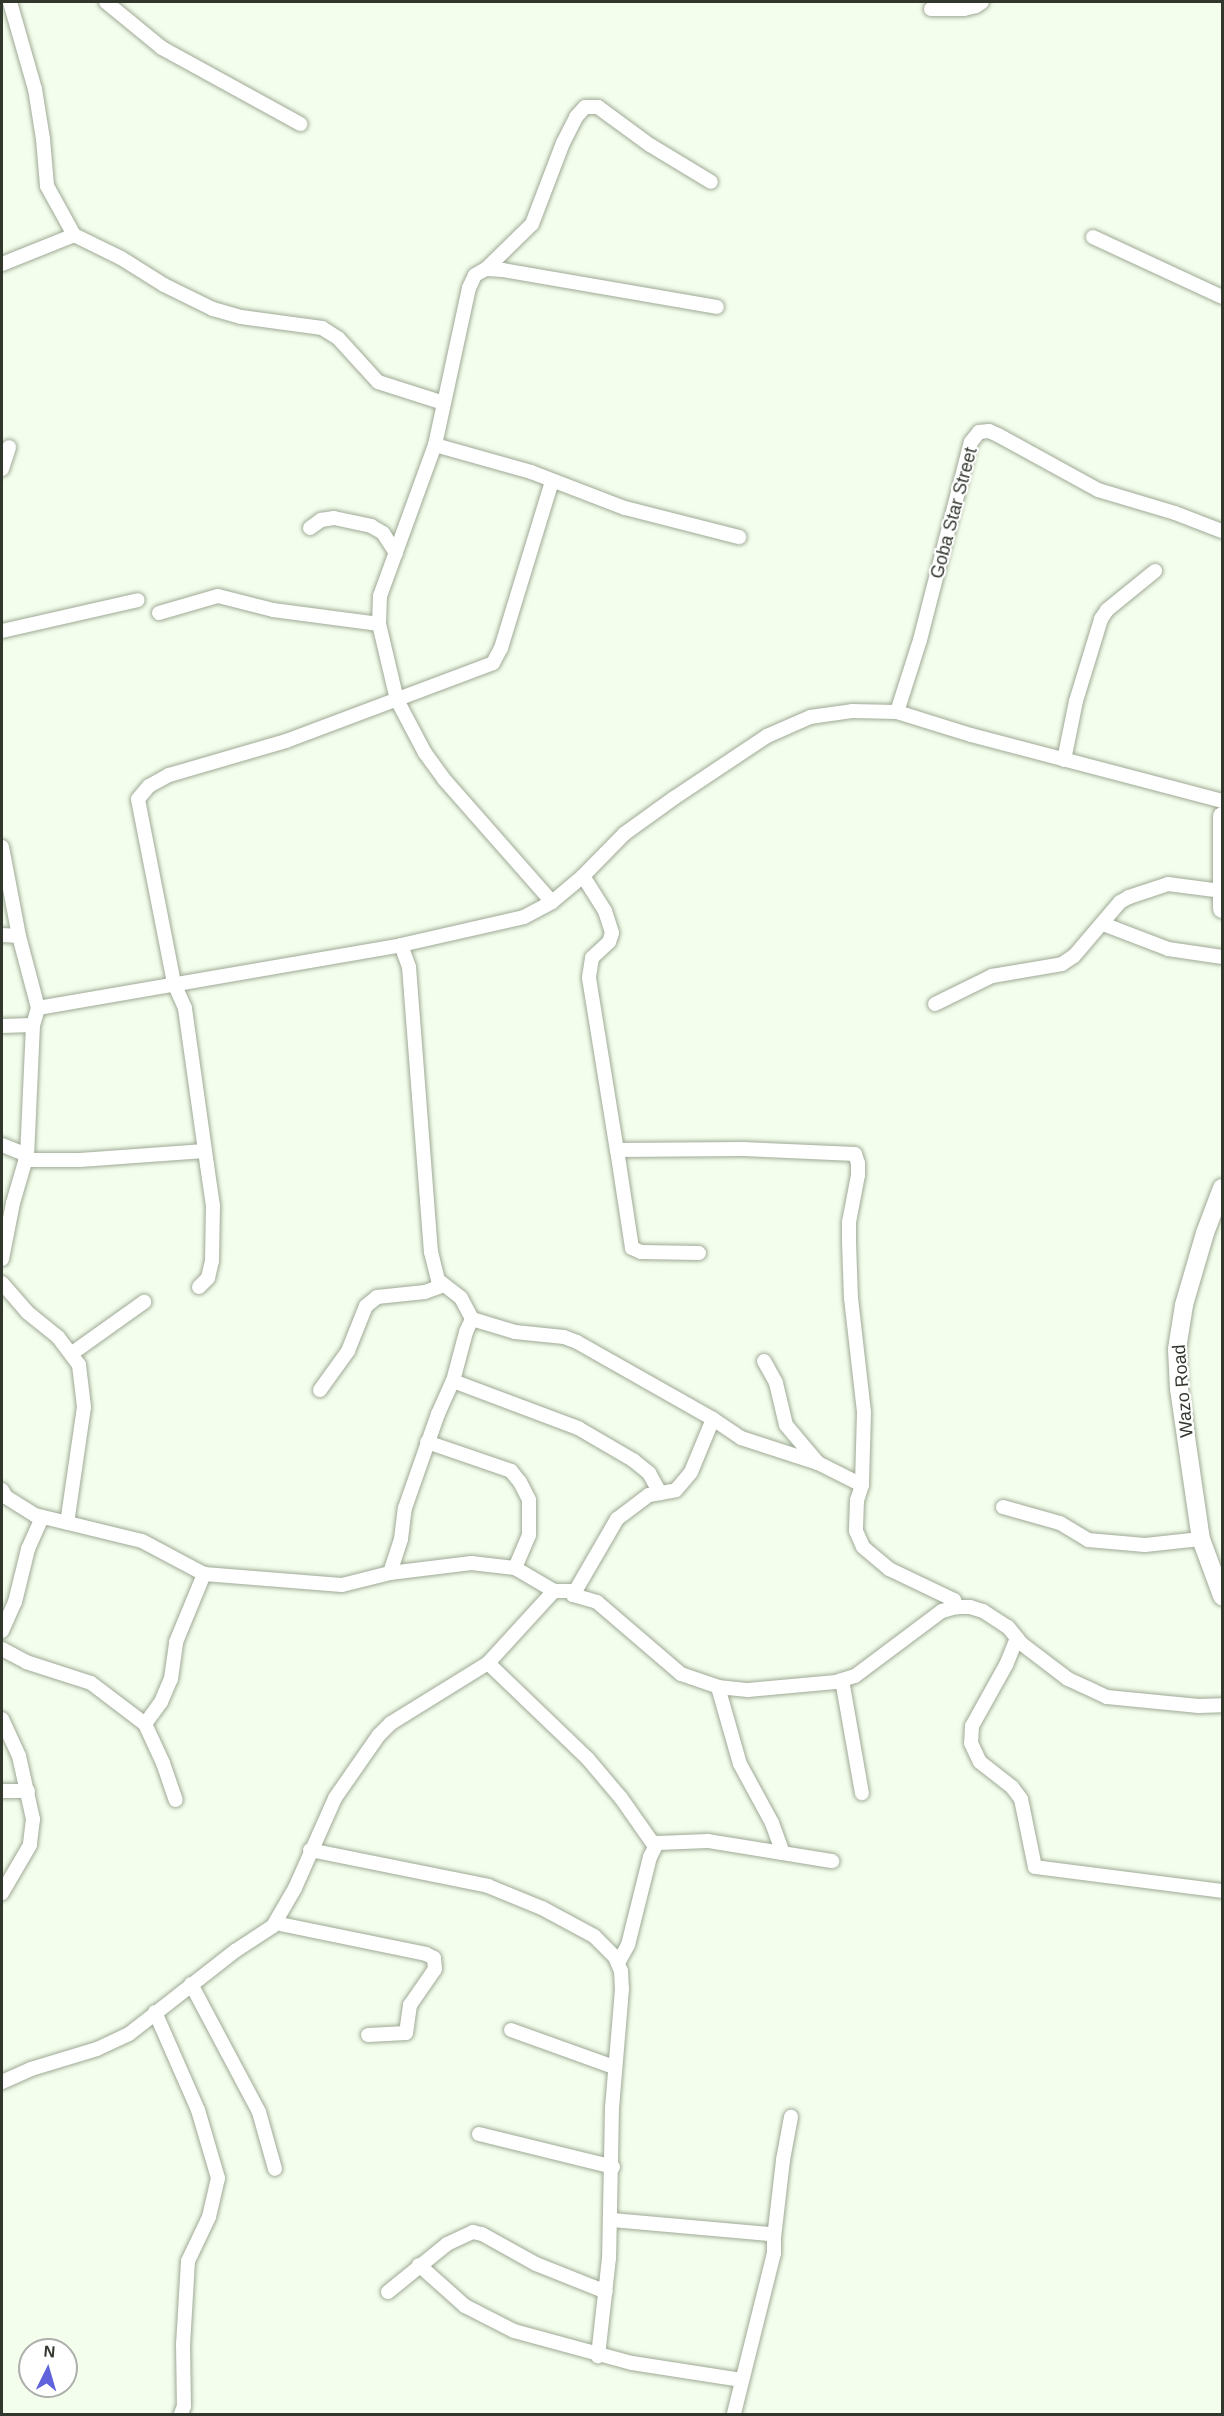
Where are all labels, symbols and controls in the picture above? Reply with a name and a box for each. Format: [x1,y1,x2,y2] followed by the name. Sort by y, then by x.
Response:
[926,445,982,581] street label: Goba Star Street
[1168,1344,1198,1438] street label: Wazo Road
[18,2338,78,2398] north arrow
[43,2343,56,2361] text: N

